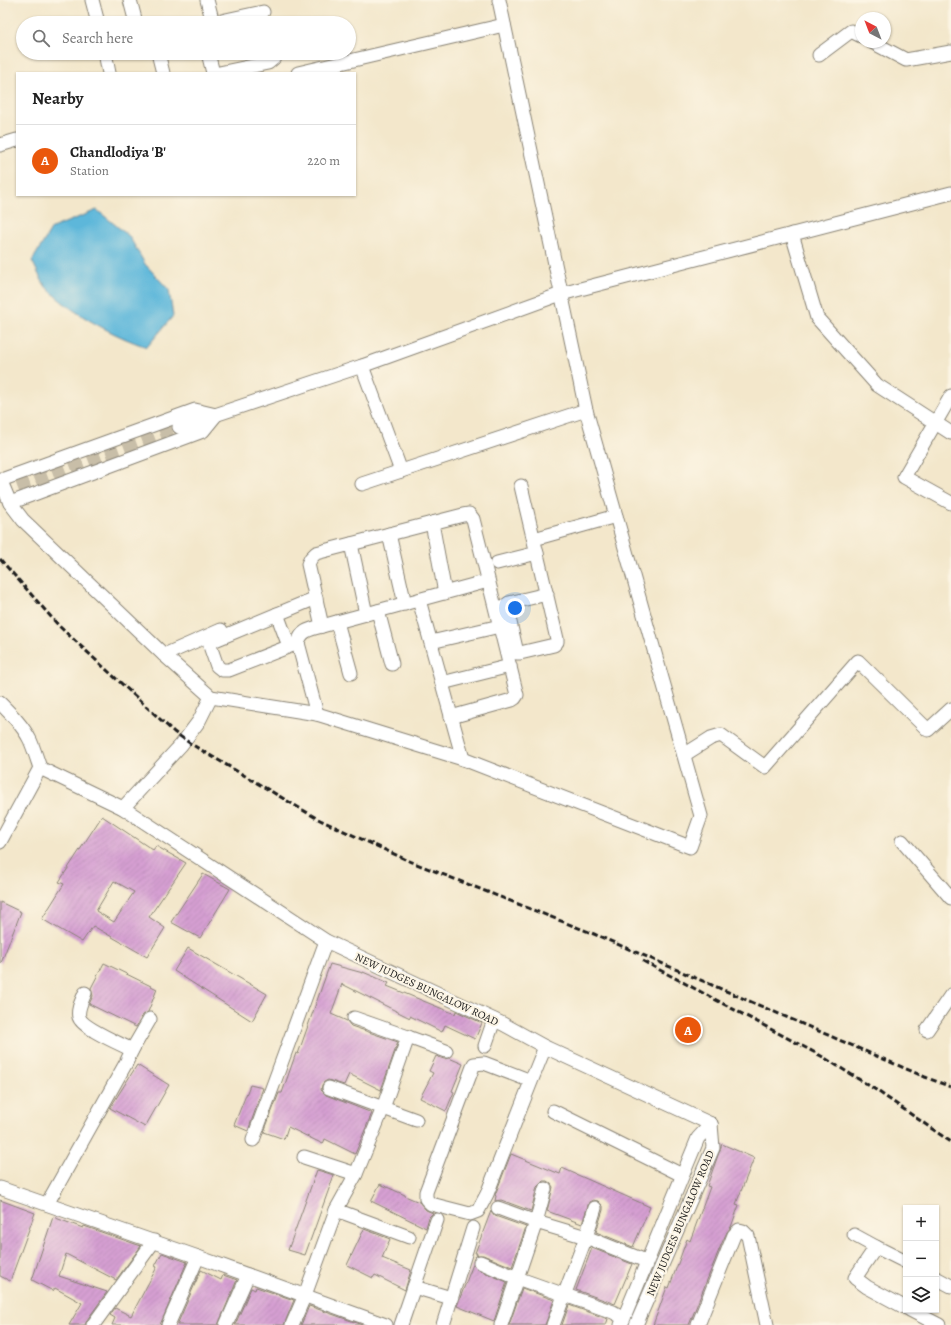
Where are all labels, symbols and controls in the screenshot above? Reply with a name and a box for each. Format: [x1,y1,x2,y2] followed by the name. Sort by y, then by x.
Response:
[855,12,891,48] north arrow
[16,16,356,60] search box
[30,27,52,49] icon: search
[62,28,133,48] text: Search here
[32,87,83,110] text: Nearby
[70,142,166,162] text: Chandlodiya 'B'
[41,152,49,169] text: A
[307,152,340,169] text: 220 m
[70,162,109,179] text: Station
[505,598,525,618] your location
[353,950,501,1029] street label: NEW JUDGES BUNGALOW ROAD
[675,1015,701,1045] pin: A
[643,1148,718,1298] street label: NEW JUDGES BUNGALOW ROAD
[903,1205,939,1313] map controls
[903,1205,939,1241] button: +
[903,1241,939,1277] button: −
[903,1277,939,1313] button: layers

